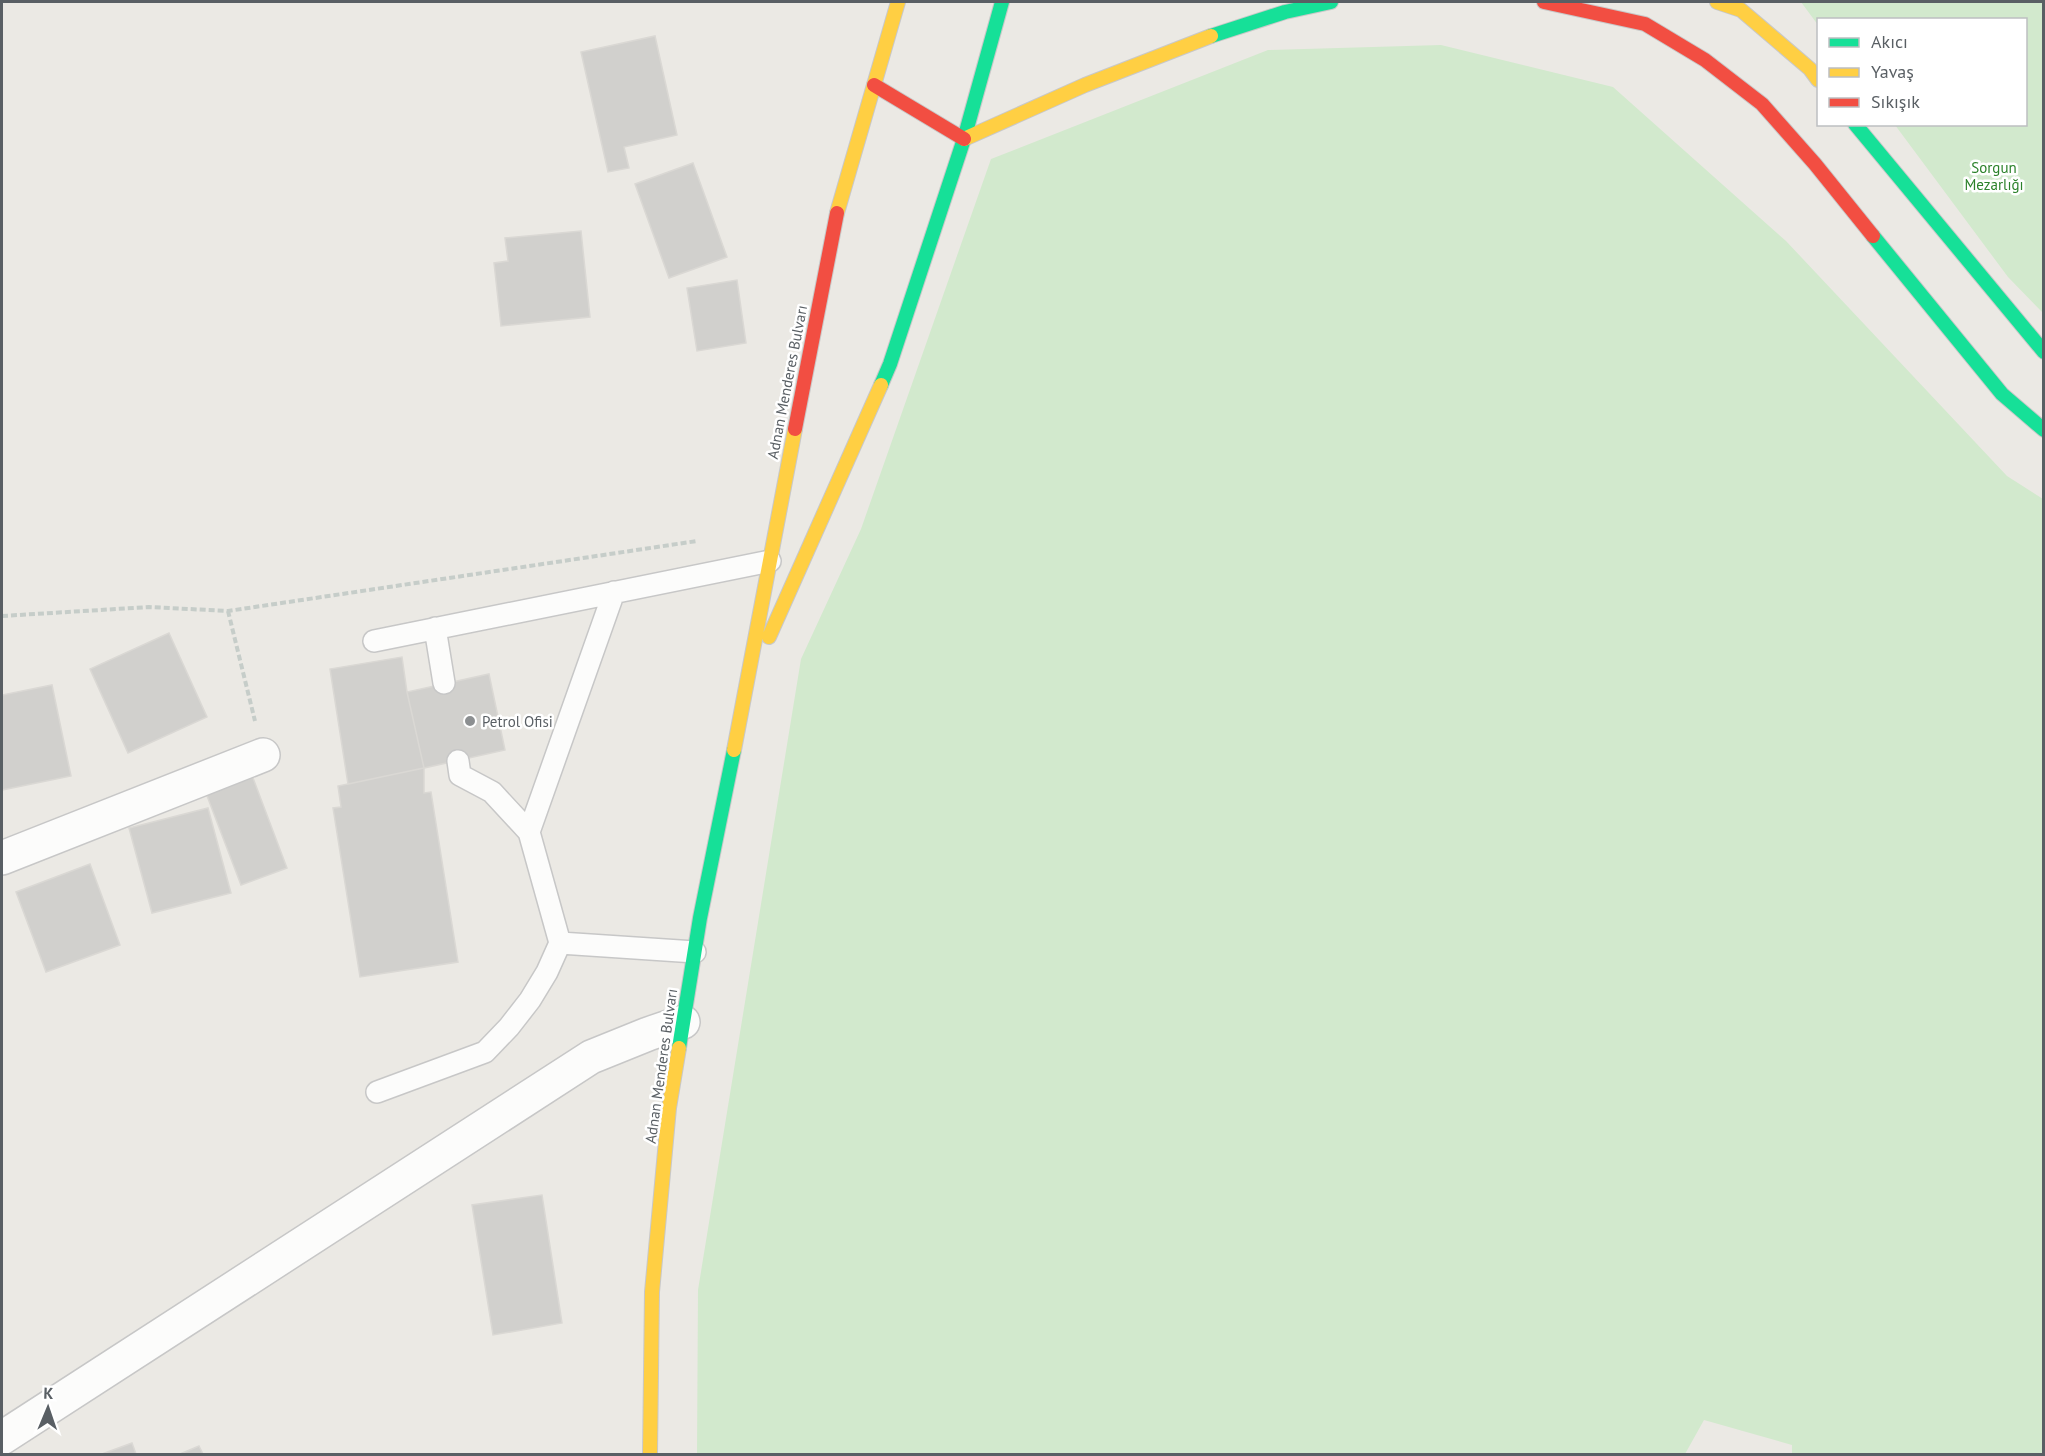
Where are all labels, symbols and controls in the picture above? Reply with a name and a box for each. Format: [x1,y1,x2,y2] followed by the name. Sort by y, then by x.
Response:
[1817,18,2027,126] legend
[1871,30,1908,53] text: Akıcı
[1871,60,1914,83] text: Yavaş
[1871,90,1920,113] text: Sıkışık
[1964,158,2024,194] park label: Sorgun Mezarlığı
[763,304,811,460] street label: Adnan Menderes Bulvarı
[482,712,553,731] place label: Petrol Ofisi
[463,714,477,728] marker: Petrol Ofisi
[641,987,681,1145] street label: Adnan Menderes Bulvarı
[18,1378,78,1438] north arrow
[43,1383,54,1403] text: K

